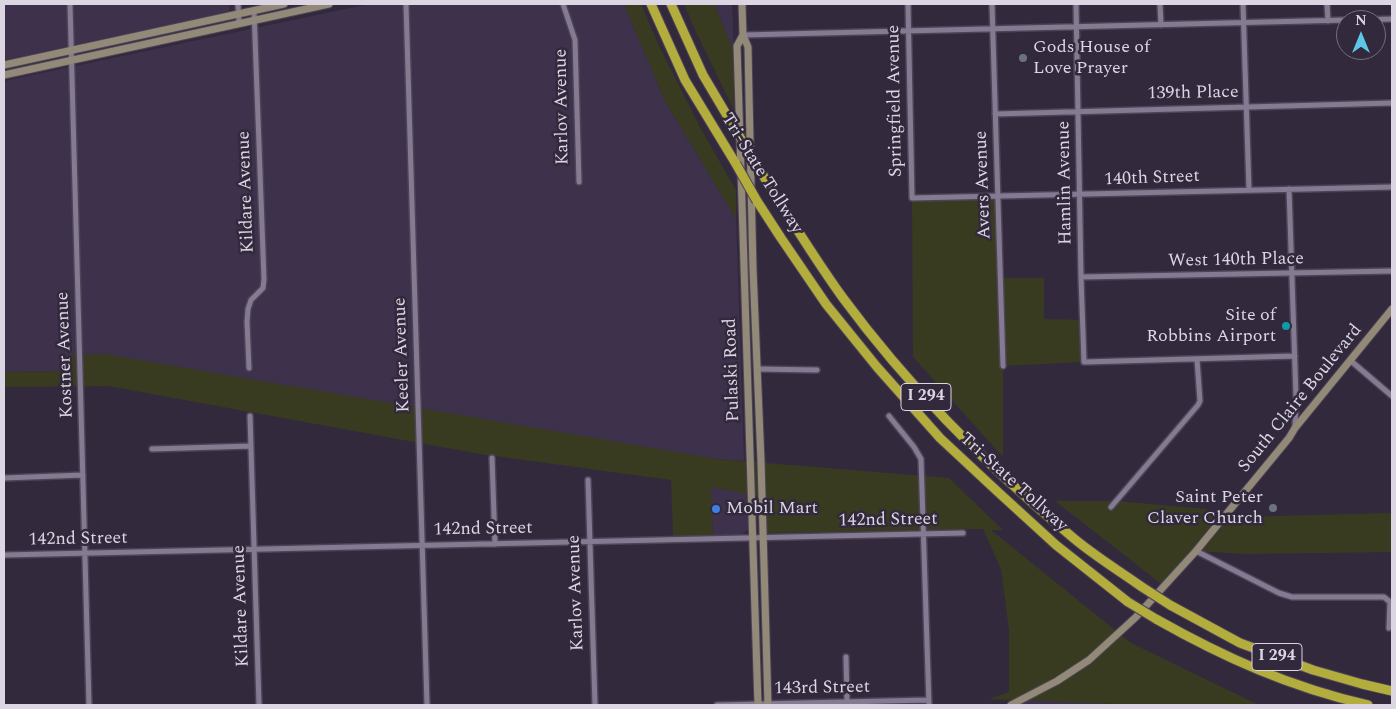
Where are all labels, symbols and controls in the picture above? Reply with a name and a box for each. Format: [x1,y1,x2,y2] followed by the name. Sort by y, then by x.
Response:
[1336,10,1386,60] north arrow
[1355,10,1367,31] text: N
[884,25,908,177] street label: Springfield Avenue
[1033,37,1150,80] place label: Gods House of Love Prayer
[551,49,575,165] street label: Karlov Avenue
[1017,52,1029,64] marker: Gods House of Love Prayer
[1147,82,1239,106] street label: 139th Place
[715,110,807,238] street label: Tri-State Tollway
[1054,121,1078,245] street label: Hamlin Avenue
[234,130,260,254] street label: Kildare Avenue
[971,130,997,240] street label: Avers Avenue
[1104,167,1200,191] street label: 140th Street
[1168,249,1304,273] street label: West 140th Place
[53,291,79,419] street label: Kostner Avenue
[390,297,416,413] street label: Keeler Avenue
[1146,305,1276,348] place label: Site of Robbins Airport
[720,318,746,422] street label: Pulaski Road
[1234,320,1368,478] street label: South Claire Boulevard
[1280,320,1292,332] marker: Site of Robbins Airport
[901,384,951,411] road number: I 294
[954,429,1072,537] street label: Tri-State Tollway
[1147,487,1263,530] place label: Saint Peter Claver Church
[726,498,818,520] place label: Mobil Mart
[1267,502,1279,514] marker: Saint Peter Claver Church
[710,503,722,515] marker: Mobil Mart
[838,509,938,533] street label: 142nd Street
[433,518,533,542] street label: 142nd Street
[28,528,128,552] street label: 142nd Street
[564,535,590,651] street label: Karlov Avenue
[229,544,255,668] street label: Kildare Avenue
[1252,644,1302,670] road number: I 294
[774,677,870,701] street label: 143rd Street

